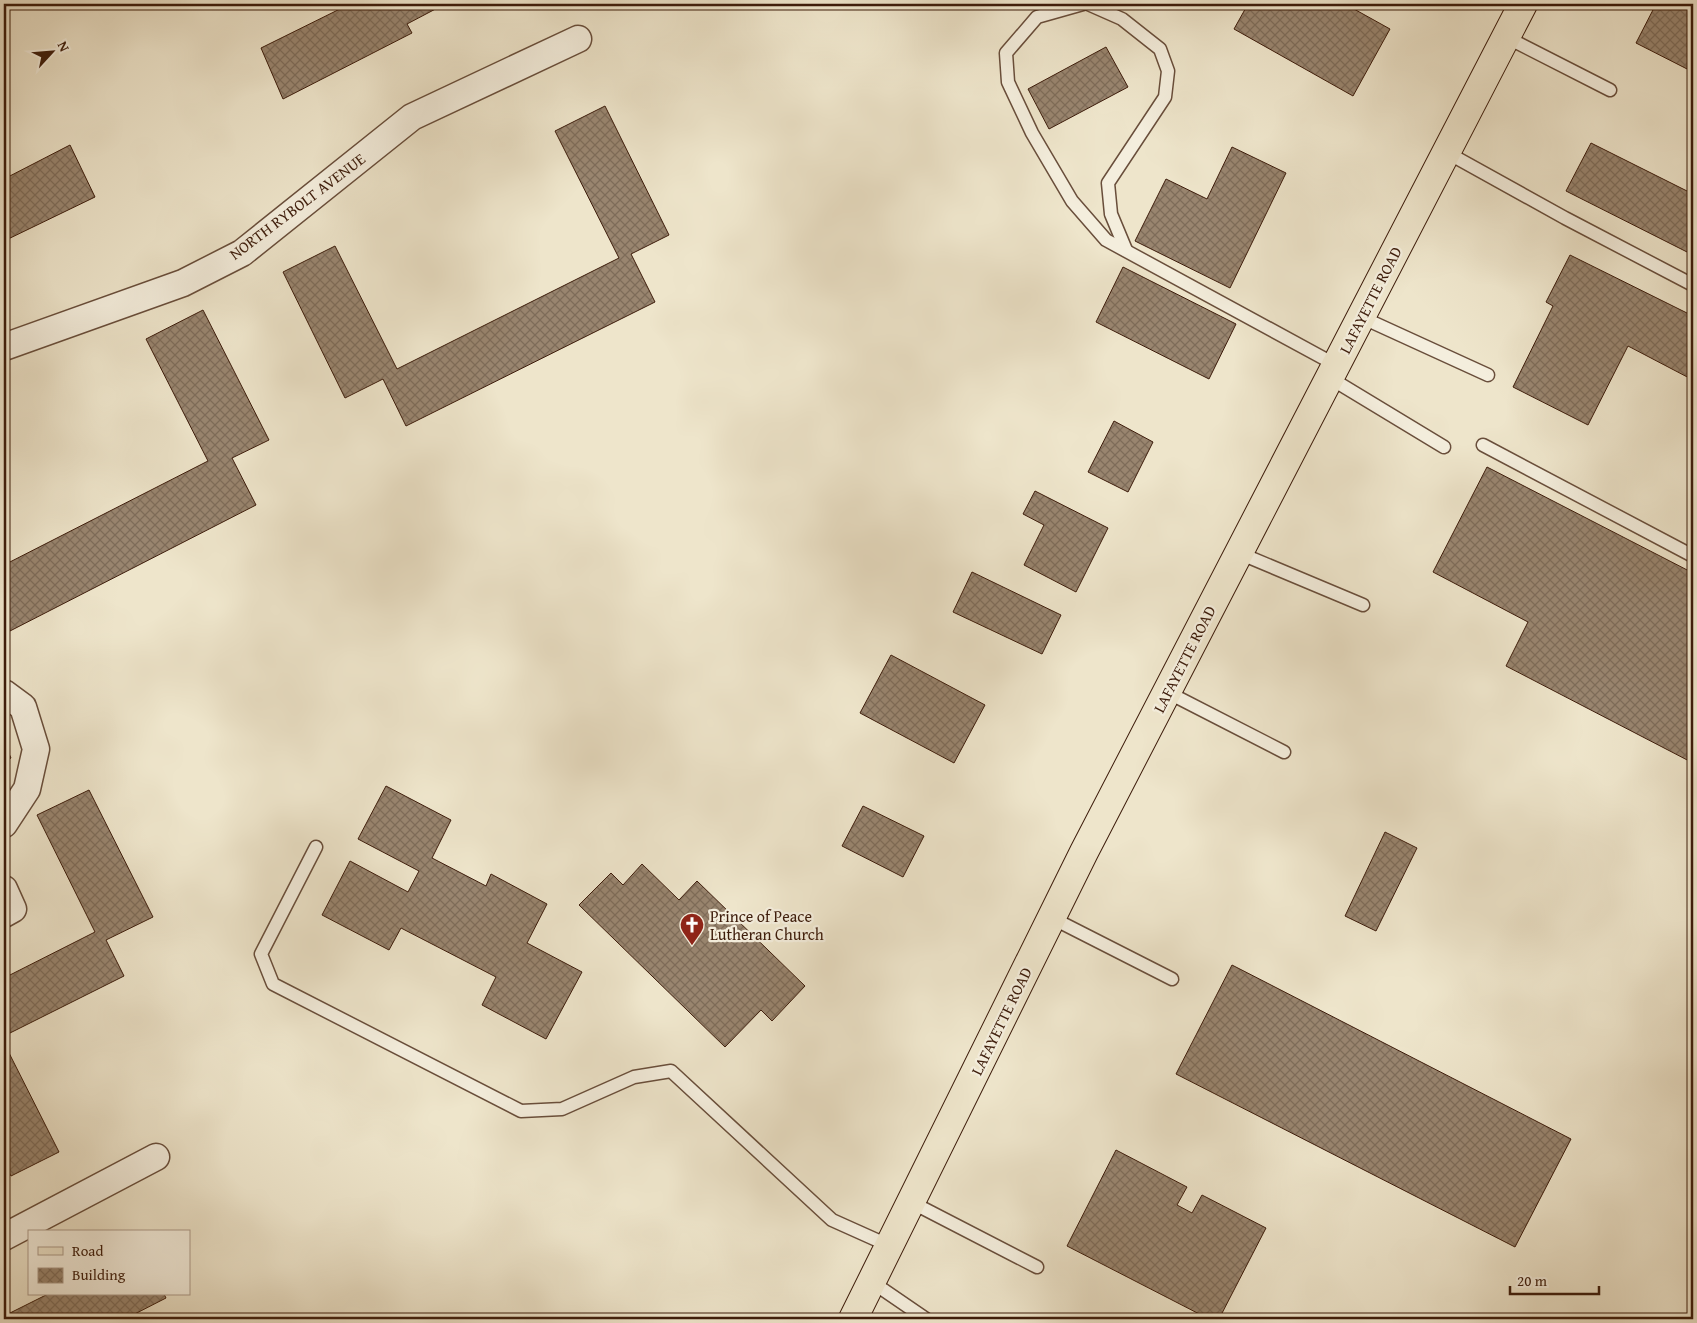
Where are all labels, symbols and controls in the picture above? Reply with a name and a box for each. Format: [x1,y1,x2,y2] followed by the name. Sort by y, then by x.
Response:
[28,28,78,78] north arrow
[53,38,75,55] text: N
[224,147,370,265] street label: NORTH RYBOLT AVENUE
[1333,242,1408,358] street label: LAFAYETTE ROAD
[1147,601,1222,717] street label: LAFAYETTE ROAD
[710,904,824,946] place label: Prince of Peace Lutheran Church
[679,912,705,946] church icon: Prince of Peace Lutheran Church
[964,963,1038,1079] street label: LAFAYETTE ROAD
[28,1230,190,1296] legend
[72,1240,103,1261] text: Road
[1510,1263,1598,1295] scale bar
[72,1264,126,1285] text: Building
[1517,1270,1548,1291] text: 20 m

